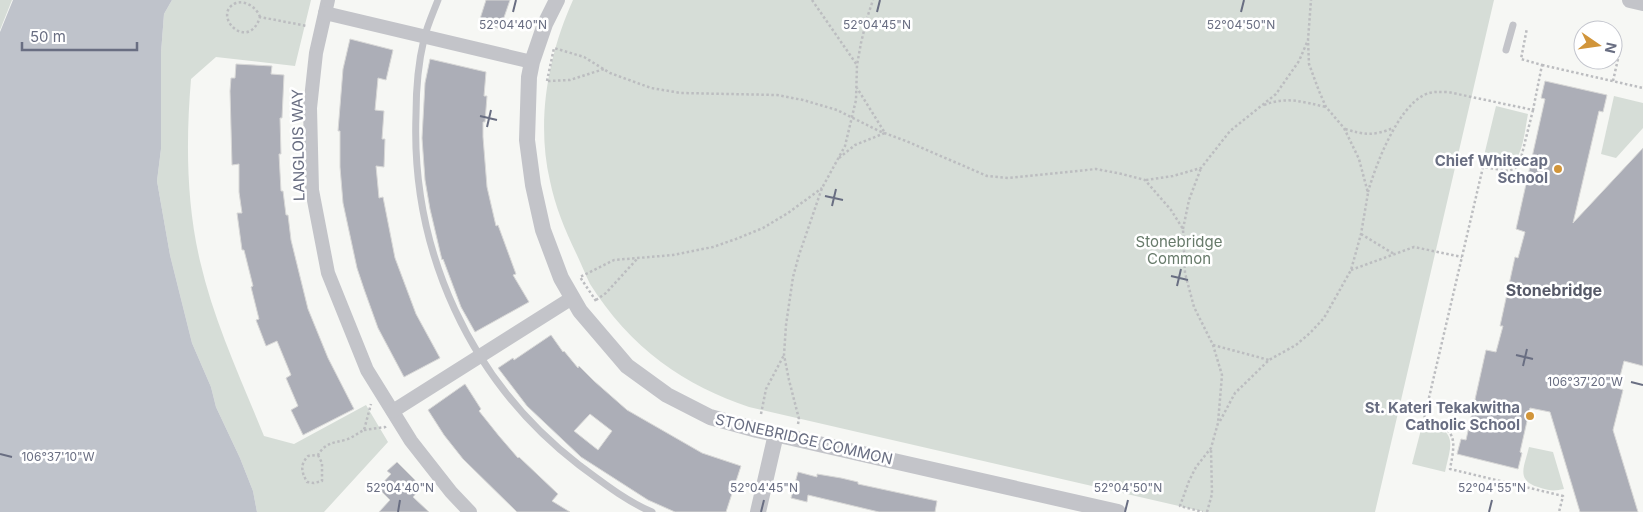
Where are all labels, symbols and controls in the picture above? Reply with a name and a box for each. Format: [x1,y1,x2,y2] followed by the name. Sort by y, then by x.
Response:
[479,17,547,32] text: 52°04'40"N
[843,17,911,32] text: 52°04'45"N
[1207,17,1275,32] text: 52°04'50"N
[22,20,138,52] scale bar
[1573,20,1623,70] north arrow
[30,27,66,46] text: 50 m
[1602,41,1621,55] text: N
[288,89,308,201] street label: LANGLOIS WAY
[1435,151,1548,187] place label: Chief Whitecap School
[1552,163,1564,175] marker: Chief Whitecap School
[1136,232,1222,268] park label: Stonebridge Common
[1506,280,1602,300] district label: Stonebridge
[1547,374,1623,389] text: 106°37'20"W
[1365,398,1520,434] place label: St. Kateri Tekakwitha Catholic School
[713,409,895,469] street label: STONEBRIDGE COMMON
[1524,410,1536,422] marker: St. Kateri Tekakwitha Catholic School
[21,449,95,464] text: 106°37'10"W
[366,480,434,495] text: 52°04'40"N
[730,480,798,495] text: 52°04'45"N
[1094,480,1162,495] text: 52°04'50"N
[1458,480,1526,495] text: 52°04'55"N

